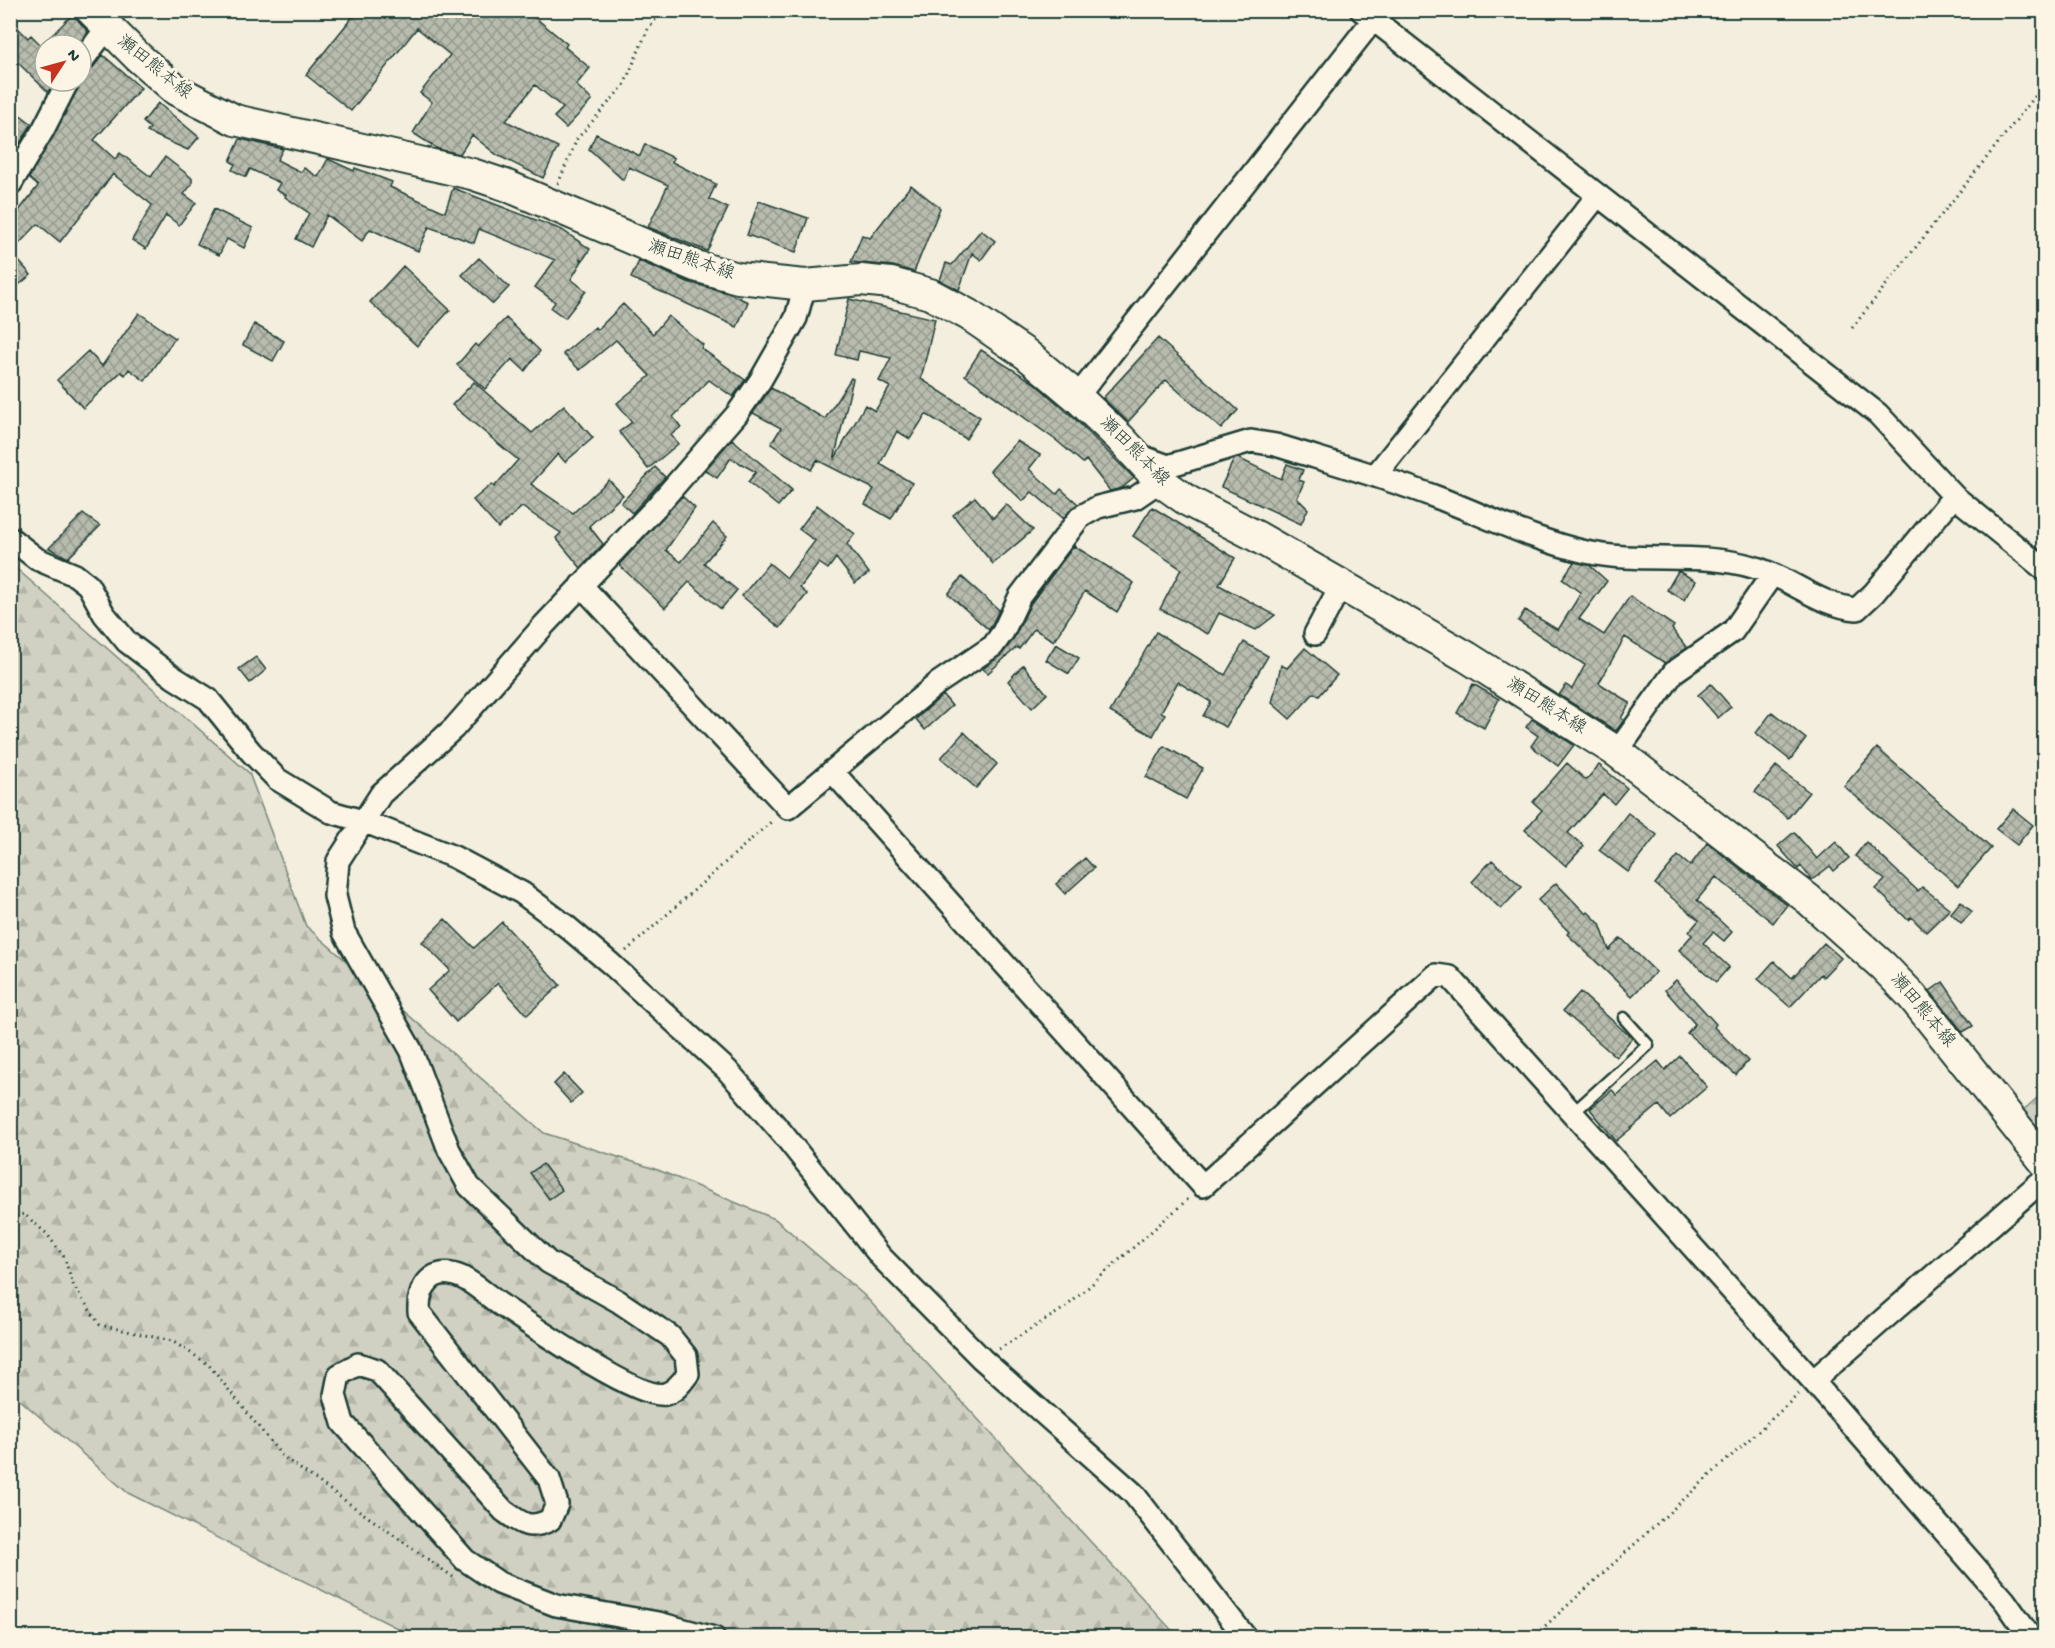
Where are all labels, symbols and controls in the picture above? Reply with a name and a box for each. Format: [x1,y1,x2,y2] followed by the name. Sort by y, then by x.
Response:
[112,31,196,104] street label: 瀬田熊本線
[33,33,93,93] north arrow
[62,46,83,66] text: N
[645,235,737,286] street label: 瀬田熊本線
[1095,412,1174,491] street label: 瀬田熊本線
[1502,673,1590,740] street label: 瀬田熊本線
[1885,969,1960,1052] street label: 瀬田熊本線

